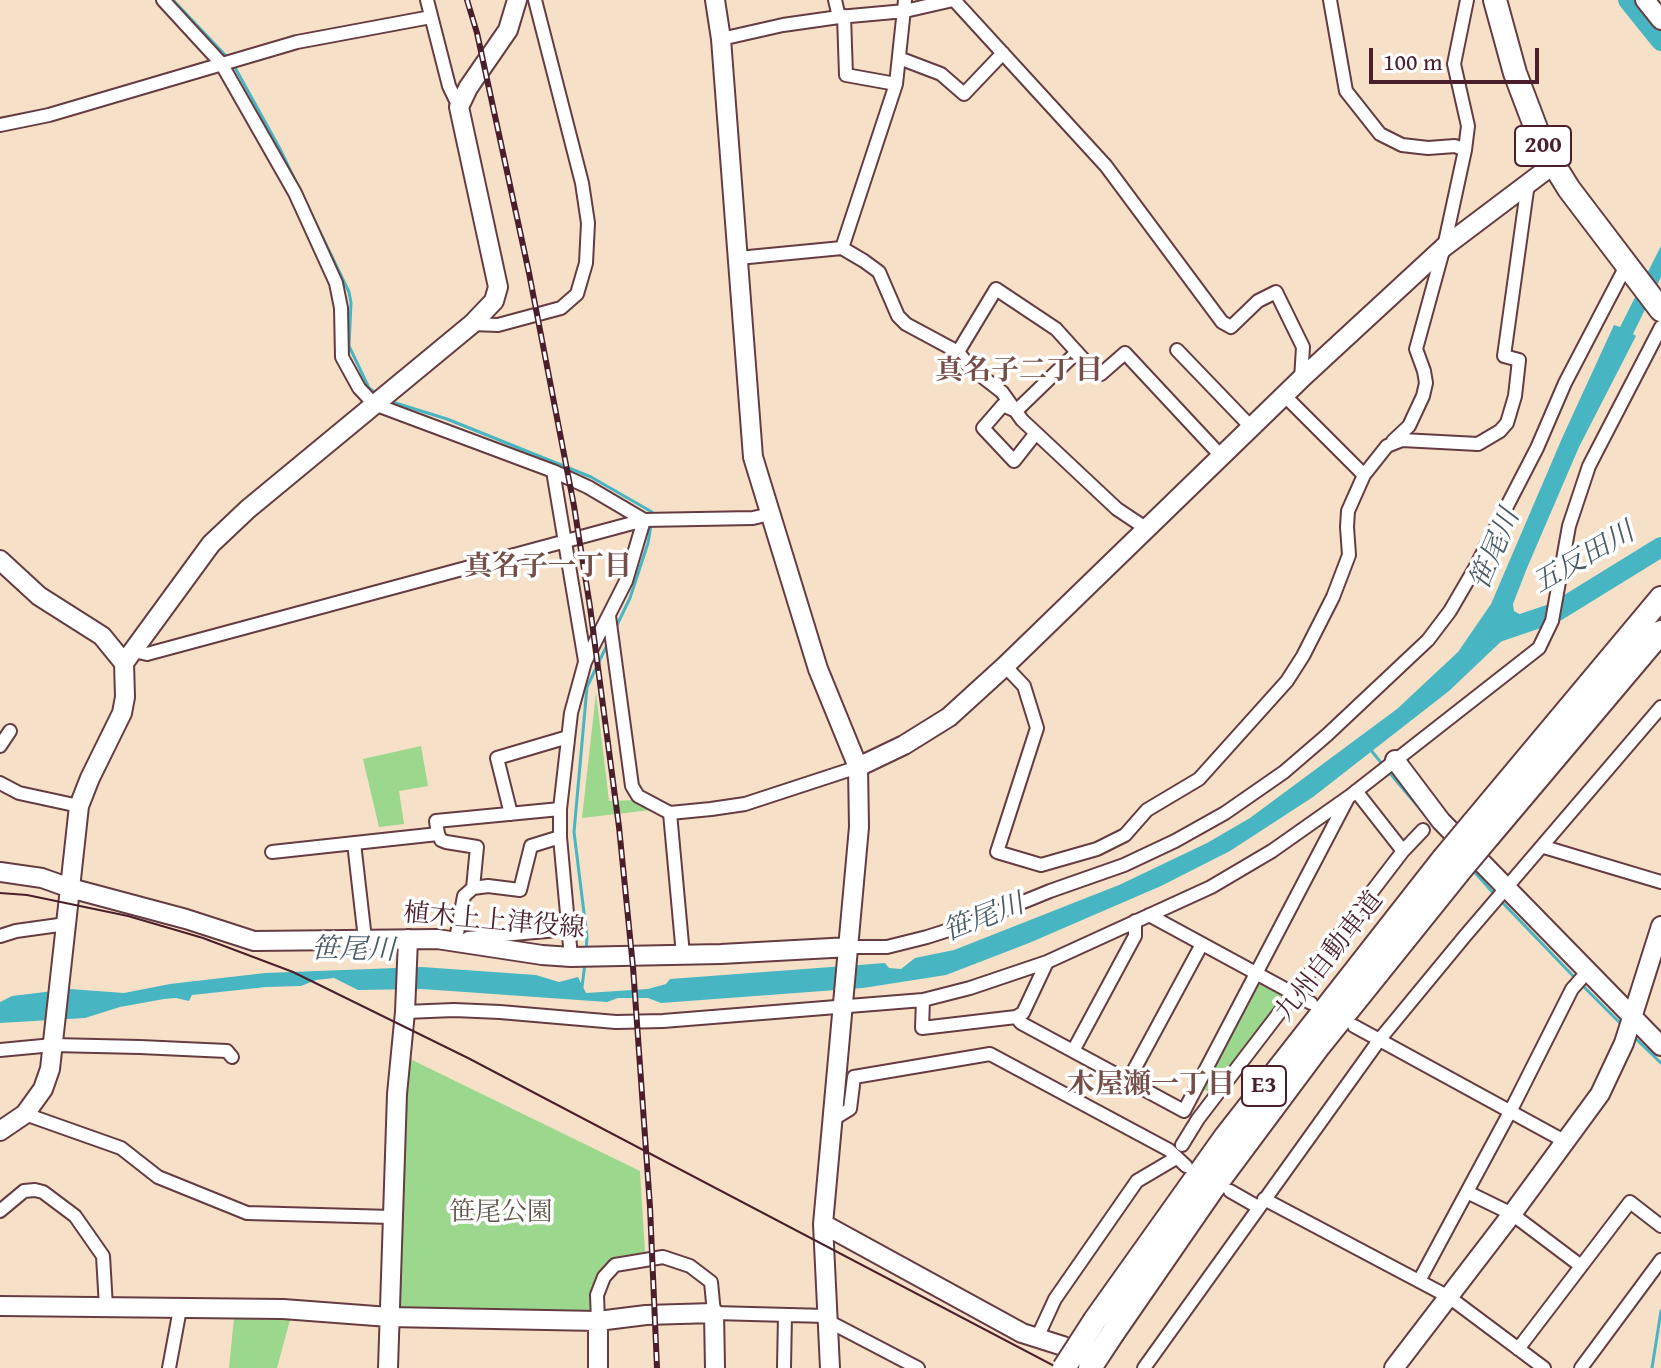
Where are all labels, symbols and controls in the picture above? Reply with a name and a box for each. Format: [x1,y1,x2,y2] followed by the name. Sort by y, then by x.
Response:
[1373,32,1543,82] scale bar
[1383,44,1443,79] text: 100 m
[1515,126,1571,166] road number: 200
[935,355,1103,389] district label: 真名子二丁目
[1464,505,1528,595] water label: 笹尾川
[1527,516,1641,602] water label: 五反田川
[464,551,632,585] district label: 真名子一丁目
[1270,886,1390,1028] street label: 九州自動車道
[939,888,1029,950] water label: 笹尾川
[402,899,586,945] street label: 植木上上津役線
[311,933,395,969] water label: 笹尾川
[1242,1066,1286,1106] road number: E3
[1067,1069,1235,1103] district label: 木屋瀬一丁目
[449,1197,553,1229] park label: 笹尾公園

